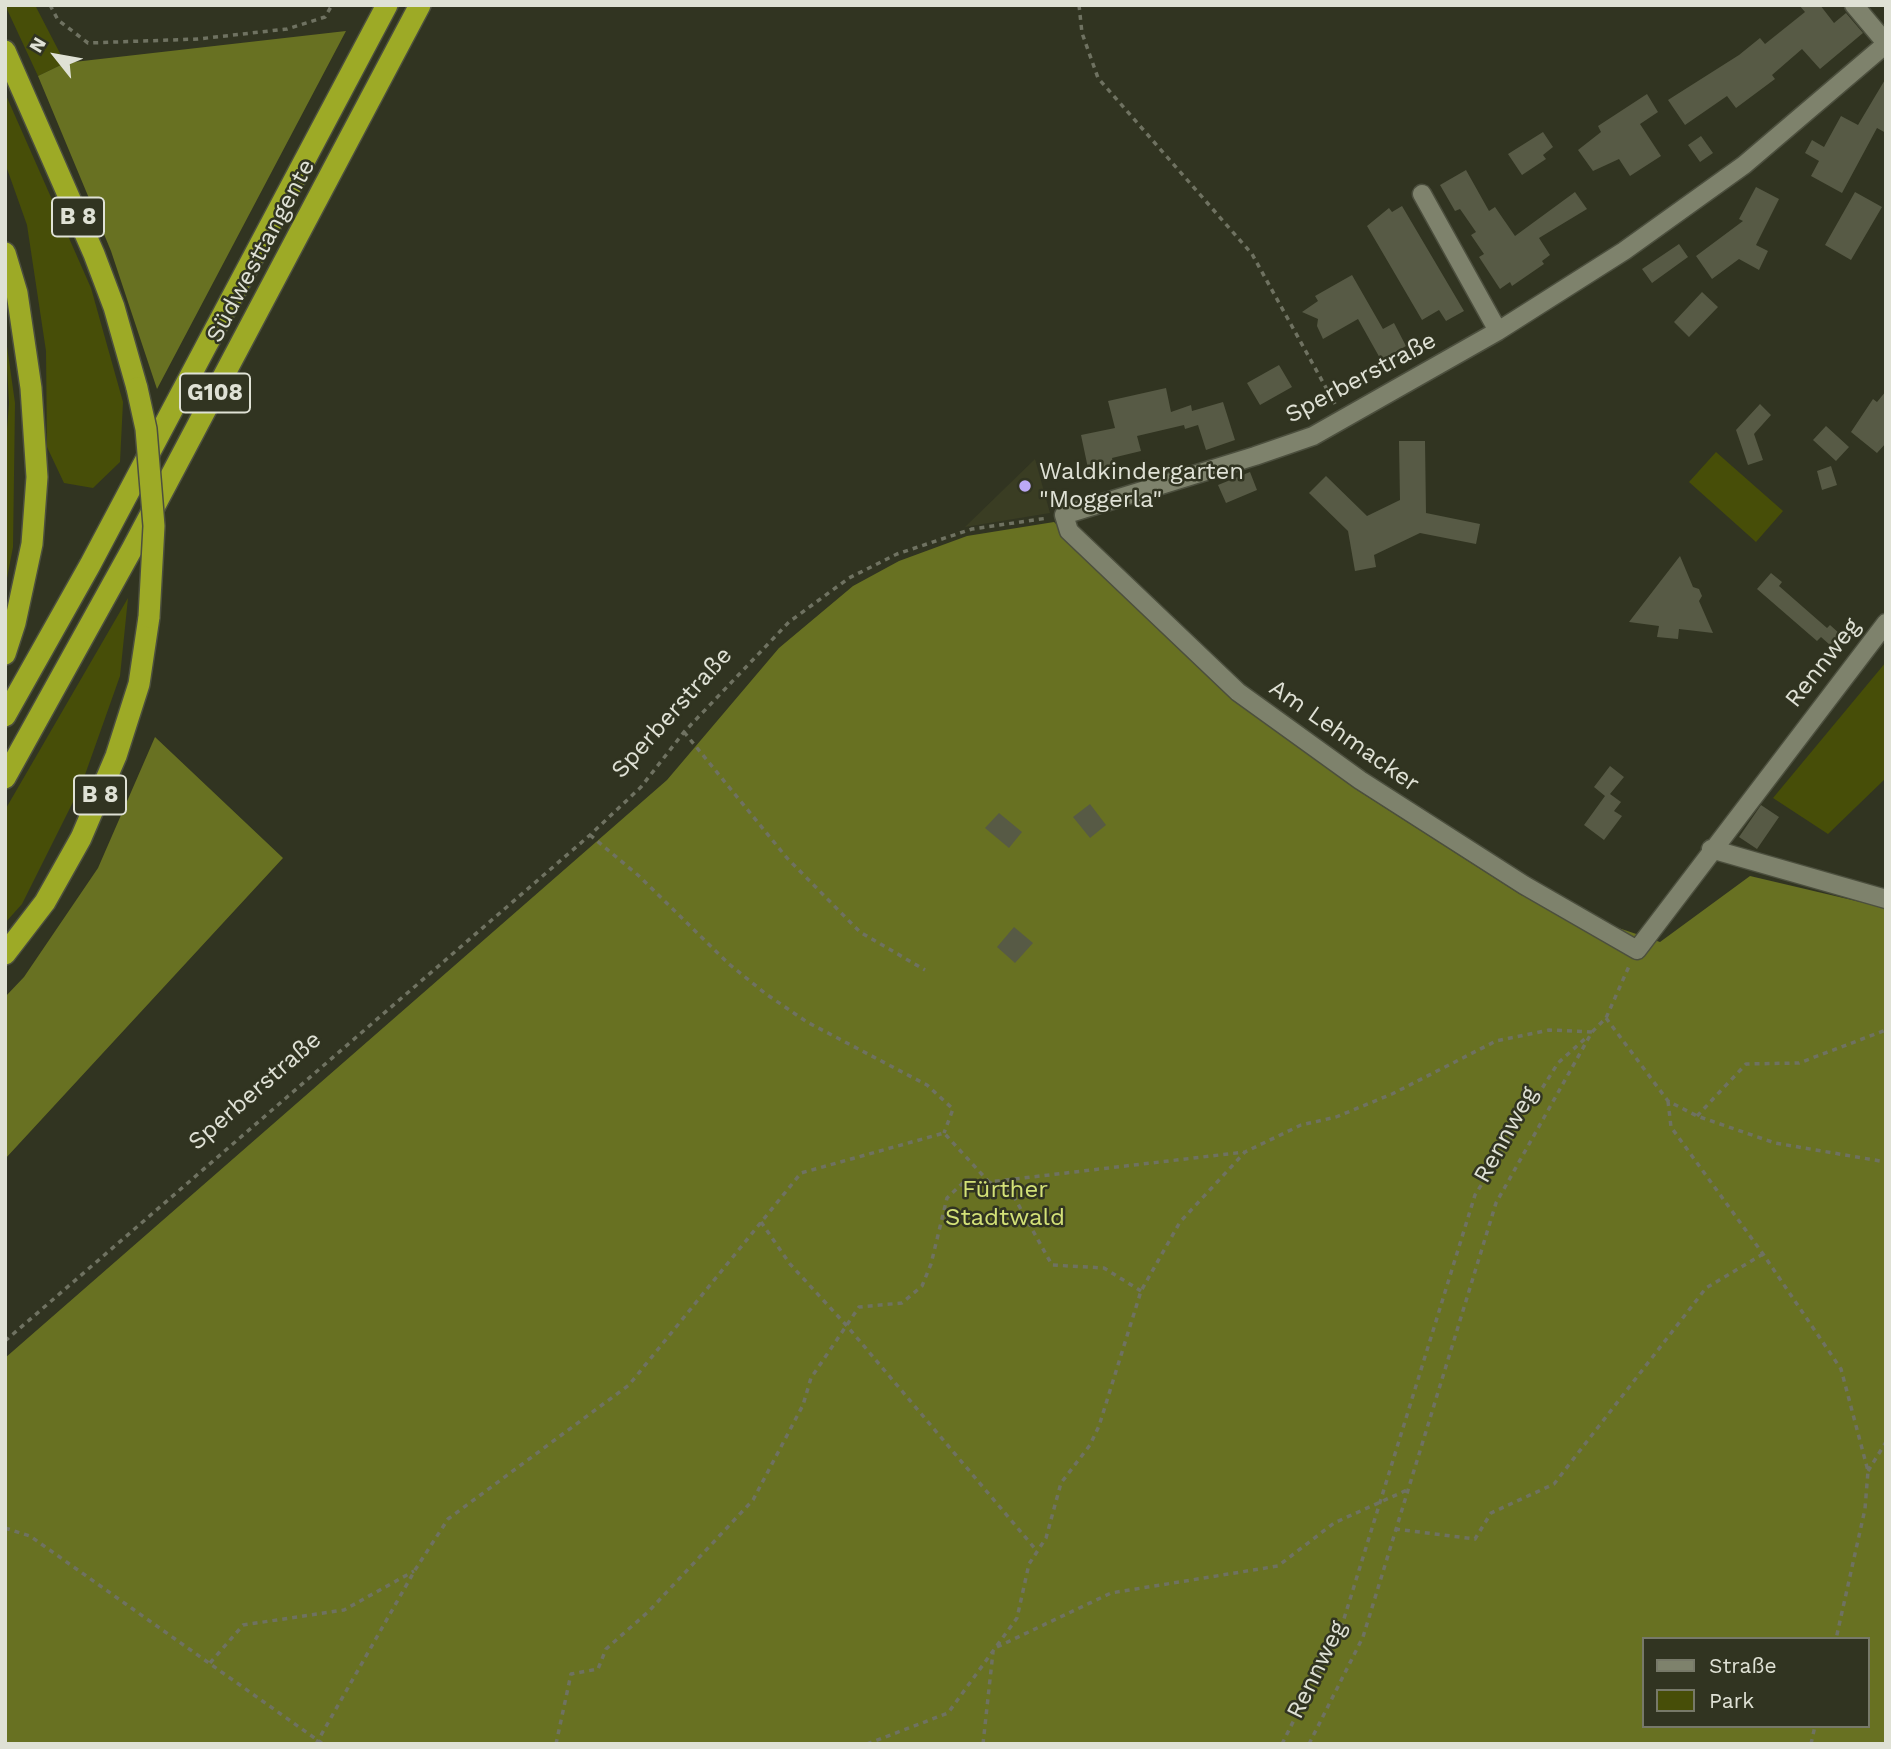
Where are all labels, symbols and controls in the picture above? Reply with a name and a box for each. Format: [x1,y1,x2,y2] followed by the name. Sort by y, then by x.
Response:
[21,21,91,91] north arrow
[24,33,51,57] text: N
[201,154,321,348] street label: Südwesttangente
[52,198,104,236] road number: B 8
[1281,326,1441,430] street label: Sperberstraße
[180,374,250,412] road number: G108
[1039,458,1244,514] place label: Waldkindergarten "Moggerla"
[1017,478,1033,494] marker: Waldkindergarten "Moggerla"
[1779,613,1867,713] street label: Rennweg
[606,641,738,785] street label: Sperberstraße
[1264,674,1424,798] street label: Am Lehmacker
[74,776,126,814] road number: B 8
[183,1026,327,1156] street label: Sperberstraße
[1468,1082,1544,1188] street label: Rennweg
[945,1176,1065,1232] park label: Fürther Stadtwald
[1281,1616,1353,1724] street label: Rennweg
[1643,1637,1870,1728] legend
[1709,1653,1777,1678] text: Straße
[1709,1688,1754,1713] text: Park

